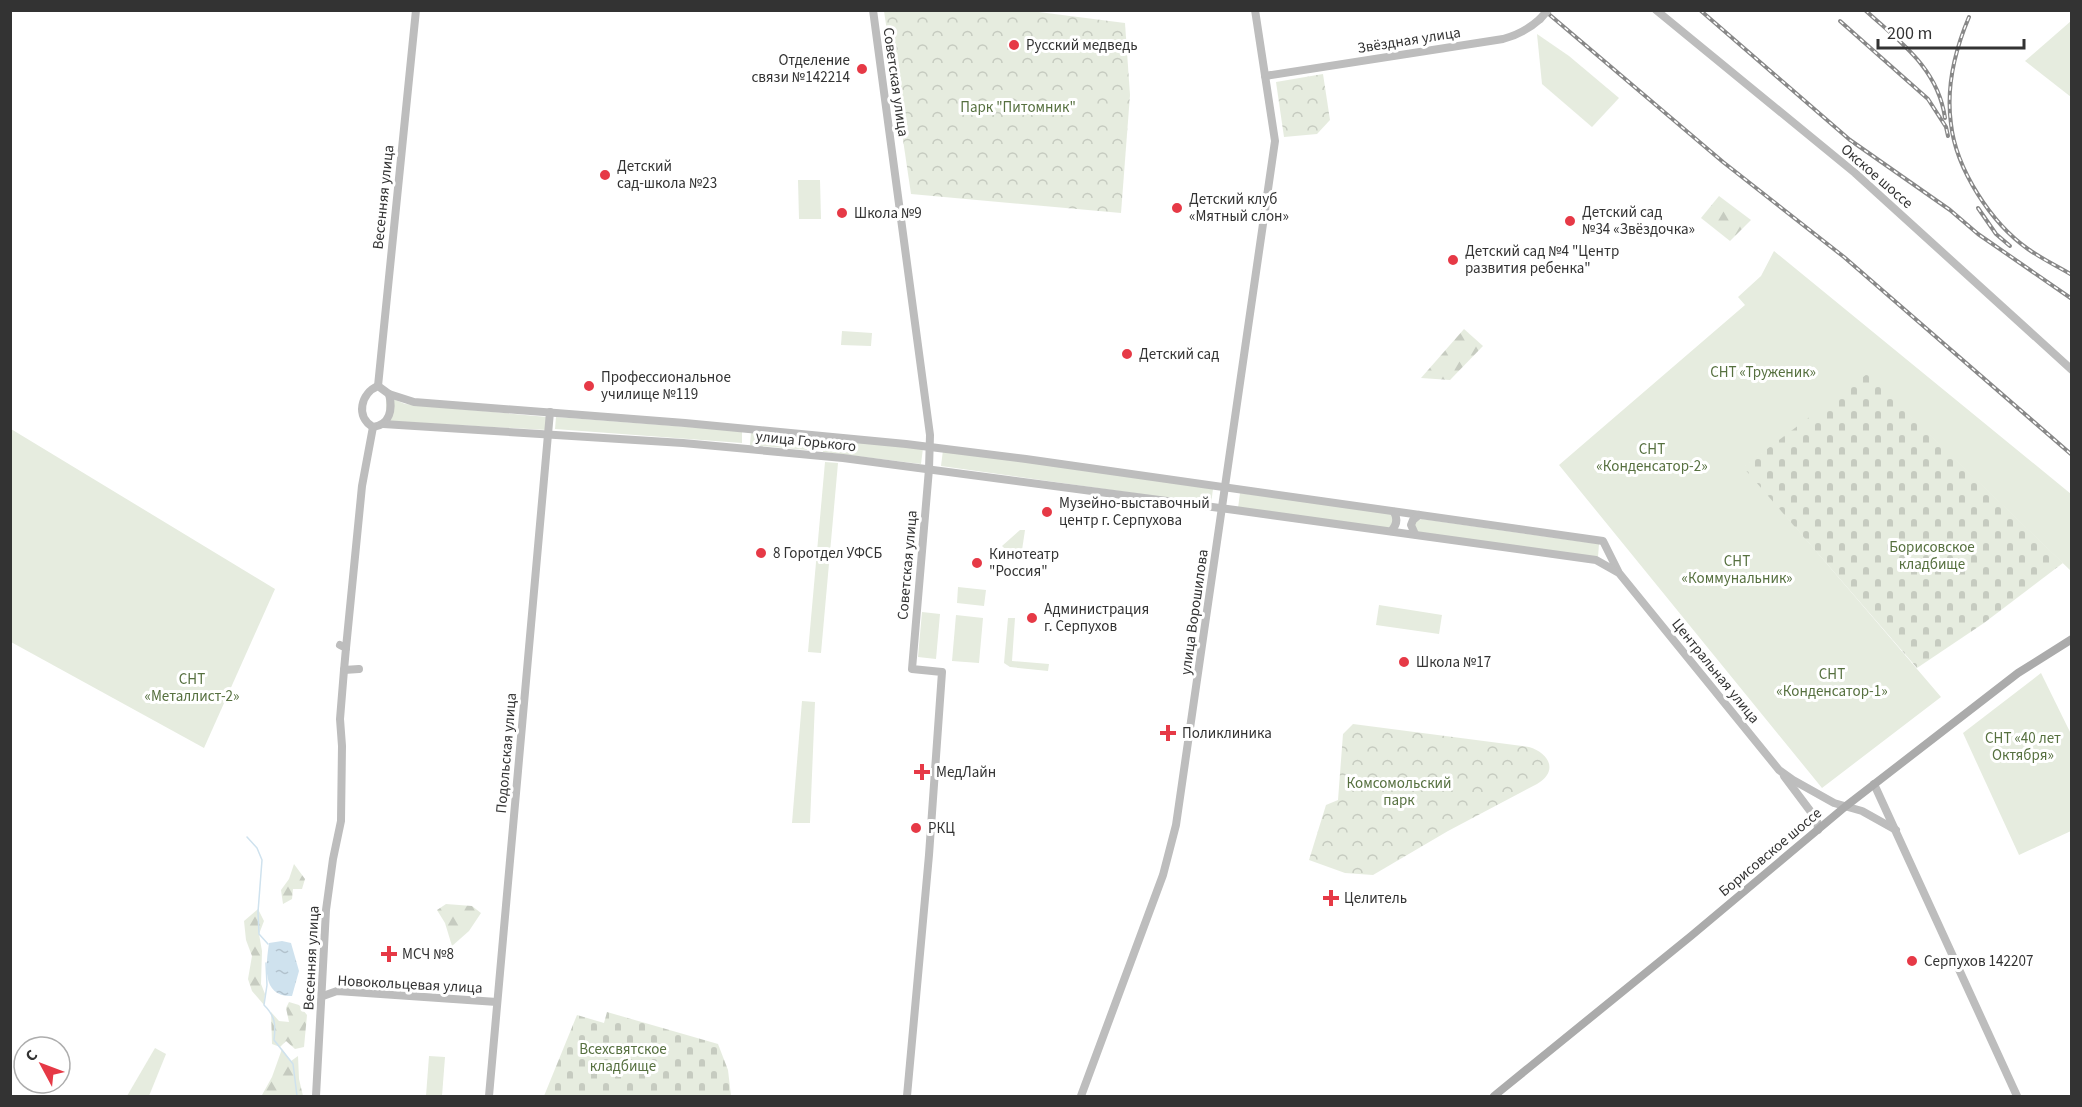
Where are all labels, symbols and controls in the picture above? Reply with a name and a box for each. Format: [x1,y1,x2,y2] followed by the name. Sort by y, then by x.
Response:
[1878,12,2024,50] scale bar
[1887,21,1932,46] text: 200 m
[1356,22,1462,59] street label: Звёздная улица
[877,26,914,138] street label: Советская улица
[1026,35,1138,56] place label: Русский медведь
[1007,38,1021,52] marker: Русский медведь
[751,50,851,88] place label: Отделение связи №142214
[855,62,869,76] marker: Отделение связи №142214
[960,97,1076,118] park label: Парк "Питомник"
[1836,139,1917,214] street label: Окское шоссе
[368,144,399,250] street label: Весенняя улица
[617,156,717,194] place label: Детский сад-школа №23
[598,168,612,182] marker: Детский сад-школа №23
[1189,189,1289,227] place label: Детский клуб «Мятный слон»
[1170,201,1184,215] marker: Детский клуб «Мятный слон»
[1582,202,1695,240] place label: Детский сад №34 «Звёздочка»
[854,203,922,224] place label: Школа №9
[835,206,849,220] marker: Школа №9
[1563,214,1577,228] marker: Детский сад №34 «Звёздочка»
[1465,241,1619,279] place label: Детский сад №4 "Центр развития ребенка"
[1446,253,1460,267] marker: Детский сад №4 "Центр развития ребенка"
[1139,344,1219,365] place label: Детский сад
[1120,347,1134,361] marker: Детский сад
[1710,362,1816,383] park label: СНТ «Труженик»
[601,367,731,405] place label: Профессиональное училище №119
[582,379,596,393] marker: Профессиональное училище №119
[755,426,857,457] street label: улица Горького
[1596,439,1708,477] park label: СНТ «Конденсатор-2»
[1059,493,1210,531] place label: Музейно-выставочный центр г. Серпухова
[1040,505,1054,519] marker: Музейно-выставочный центр г. Серпухова
[892,509,923,621] street label: Советская улица
[1889,537,1975,575] park label: Борисовское кладбище
[773,543,882,564] place label: 8 Горотдел УФСБ
[989,544,1059,582] place label: Кинотеатр "Россия"
[754,546,768,560] marker: 8 Горотдел УФСБ
[1175,548,1214,676] street label: улица Ворошилова
[1682,551,1792,589] park label: СНТ «Коммунальник»
[970,556,984,570] marker: Кинотеатр "Россия"
[1044,599,1149,637] place label: Администрация г. Серпухов
[1025,611,1039,625] marker: Администрация г. Серпухов
[1667,614,1765,728] street label: Центральная улица
[1416,652,1491,673] place label: Школа №17
[1397,655,1411,669] marker: Школа №17
[1776,664,1888,702] park label: СНТ «Конденсатор-1»
[145,669,239,707] park label: СНТ «Металлист-2»
[491,692,522,814] street label: Подольская улица
[1182,723,1272,744] place label: Поликлиника
[1159,724,1177,742] marker: Поликлиника
[1985,728,2061,766] park label: СНТ «40 лет Октября»
[936,762,996,783] place label: МедЛайн
[913,763,931,781] marker: МедЛайн
[1346,773,1452,811] park label: Комсомольский парк
[1714,803,1826,902] street label: Борисовское шоссе
[928,818,955,839] place label: РКЦ
[909,821,923,835] marker: РКЦ
[1344,888,1407,909] place label: Целитель
[1322,889,1340,907] marker: Целитель
[298,905,325,1011] street label: Весенняя улица
[402,944,454,965] place label: МСЧ №8
[380,945,398,963] marker: МСЧ №8
[1924,951,2033,972] place label: Серпухов 142207
[1905,954,1919,968] marker: Серпухов 142207
[337,970,483,999] street label: Новокольцевая улица
[12,1035,72,1095] north arrow
[579,1039,667,1077] park label: Всехсвятское кладбище
[20,1045,43,1067] text: С

